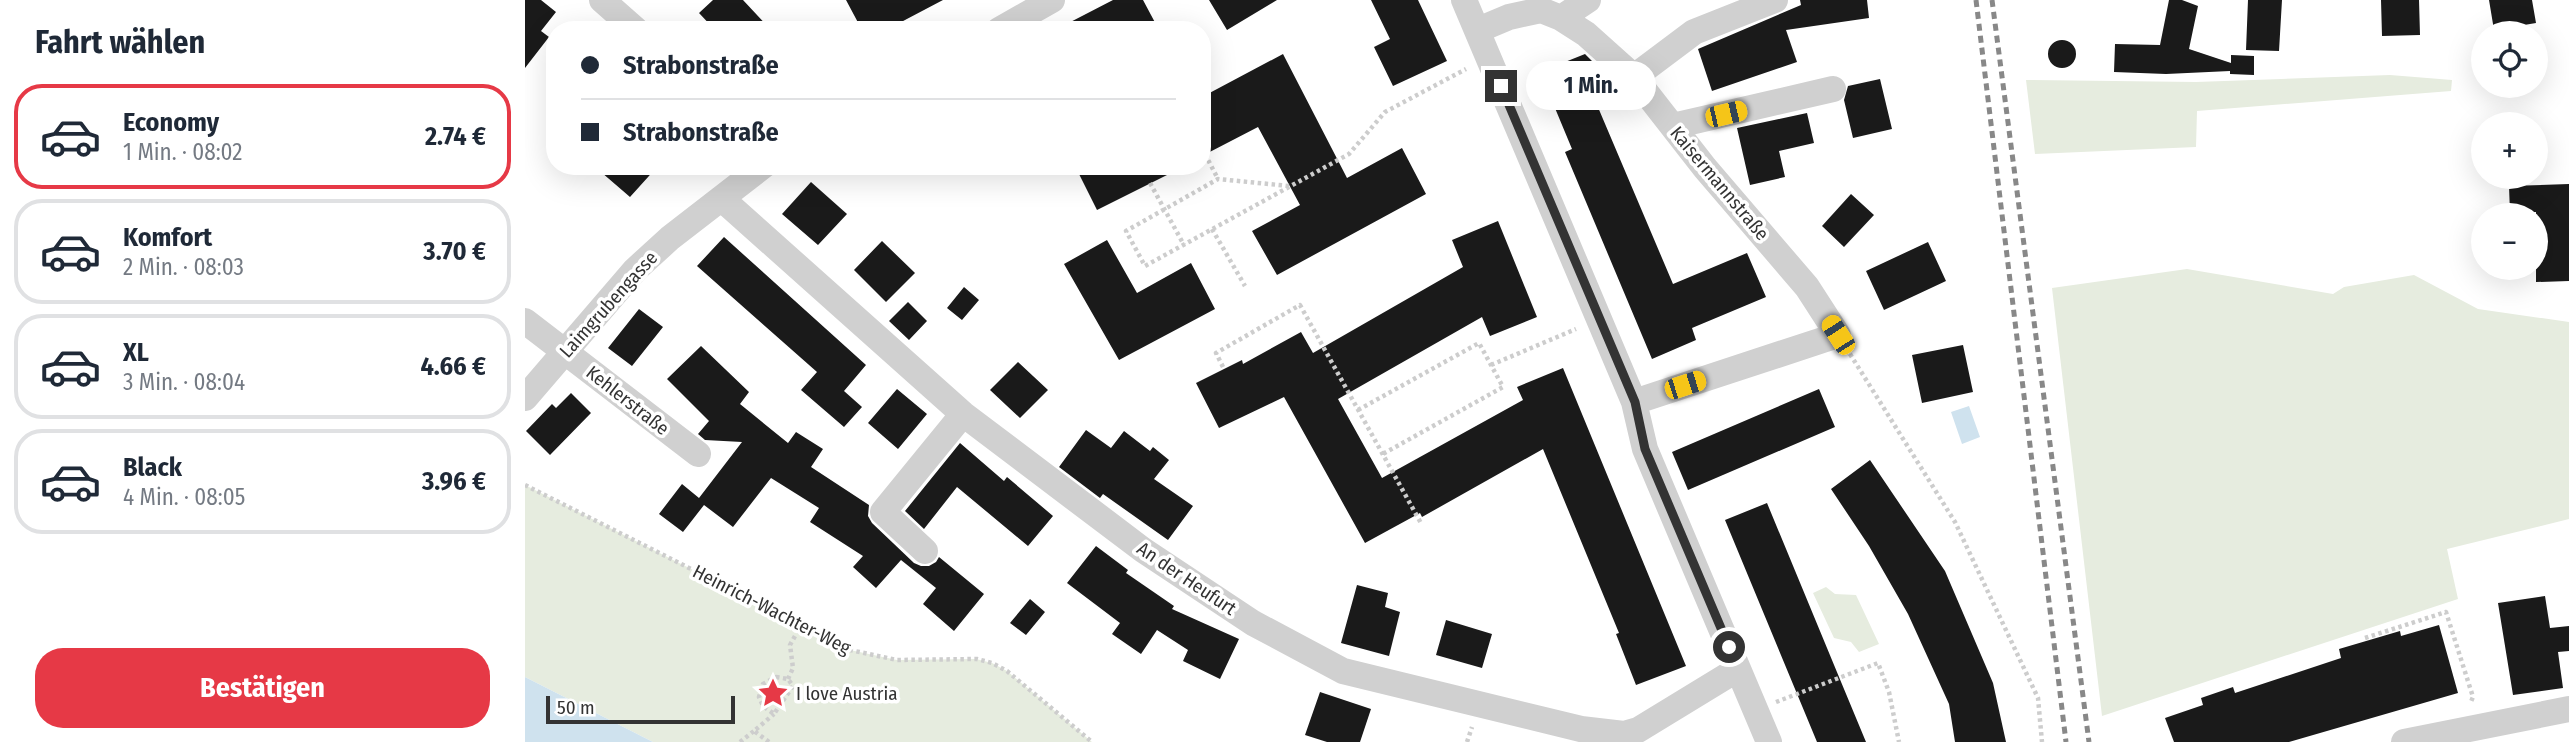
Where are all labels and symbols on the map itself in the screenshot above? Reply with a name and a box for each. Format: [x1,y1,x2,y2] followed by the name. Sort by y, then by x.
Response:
[1525,62,1655,110] callout: 1 Min.
[1485,70,1517,102] route end
[1704,99,1749,129] car
[1665,122,1774,245] street label: Kaisermannstraße
[555,246,662,362] street label: Laimgrubengasse
[1818,312,1859,358] car
[582,361,674,440] street label: Kehlerstraße
[1662,369,1709,401] car
[1133,537,1241,620] street label: An der Heufurt
[689,560,855,659] street label: Heinrich-Wachter-Weg
[1713,631,1745,663] route start
[756,676,790,710] place icon: I love Austria
[796,682,898,705] place label: I love Austria
[546,693,735,725] scale bar

